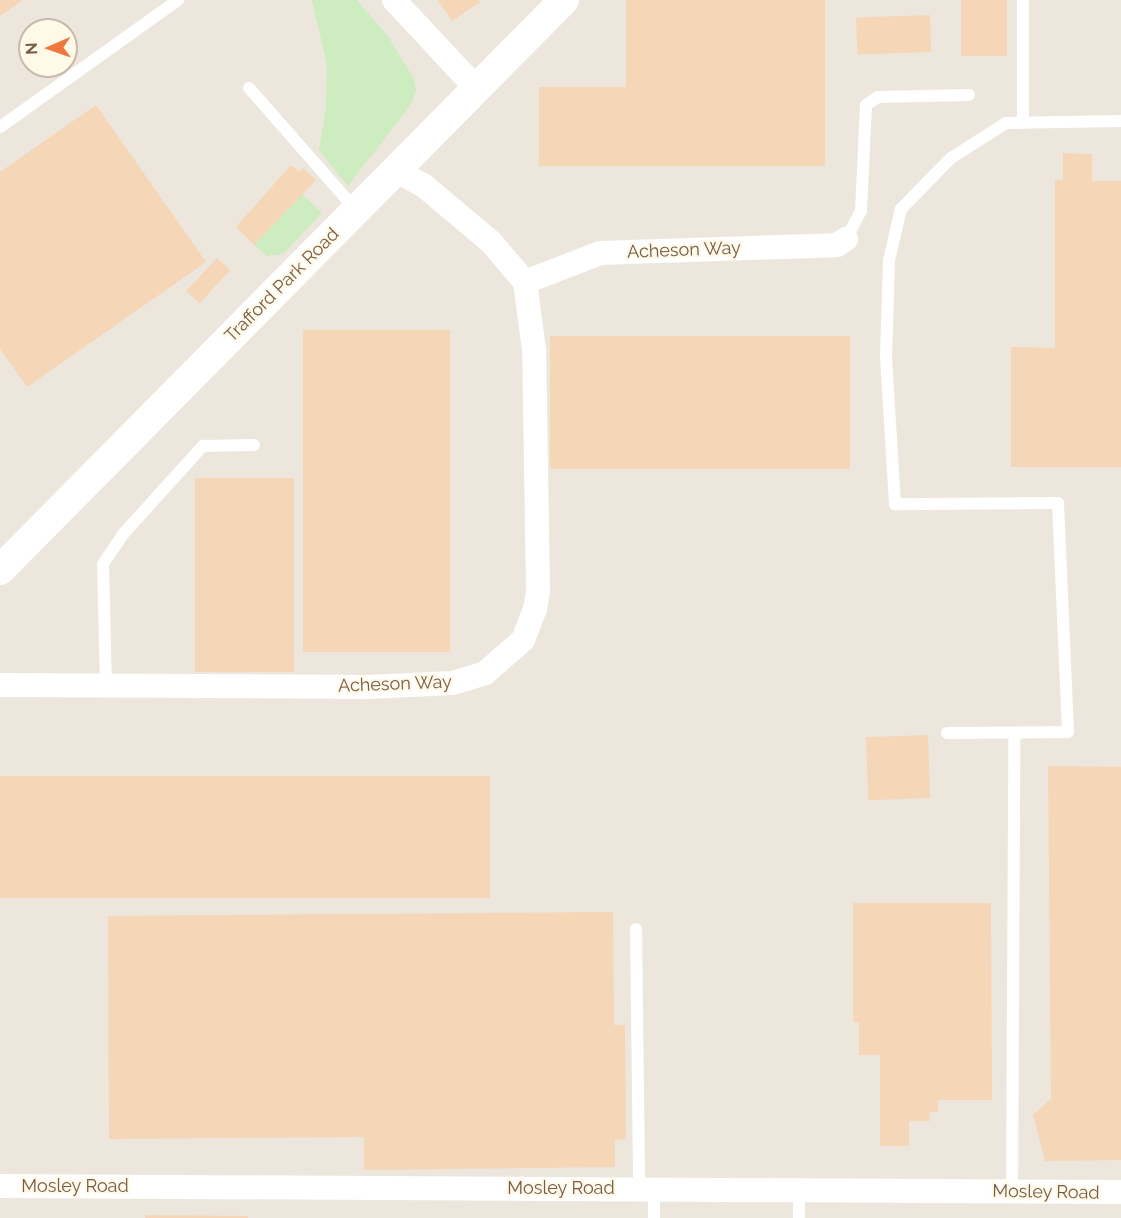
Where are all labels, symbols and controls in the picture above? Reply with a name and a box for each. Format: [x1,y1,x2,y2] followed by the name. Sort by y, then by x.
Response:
[18,18,78,78] north arrow
[22,42,41,55] text: N
[220,223,344,347] street label: Trafford Park Road
[626,237,742,263] street label: Acheson Way
[337,671,453,697] street label: Acheson Way
[21,1175,129,1197] street label: Mosley Road
[507,1177,615,1199] street label: Mosley Road
[992,1180,1100,1204] street label: Mosley Road

